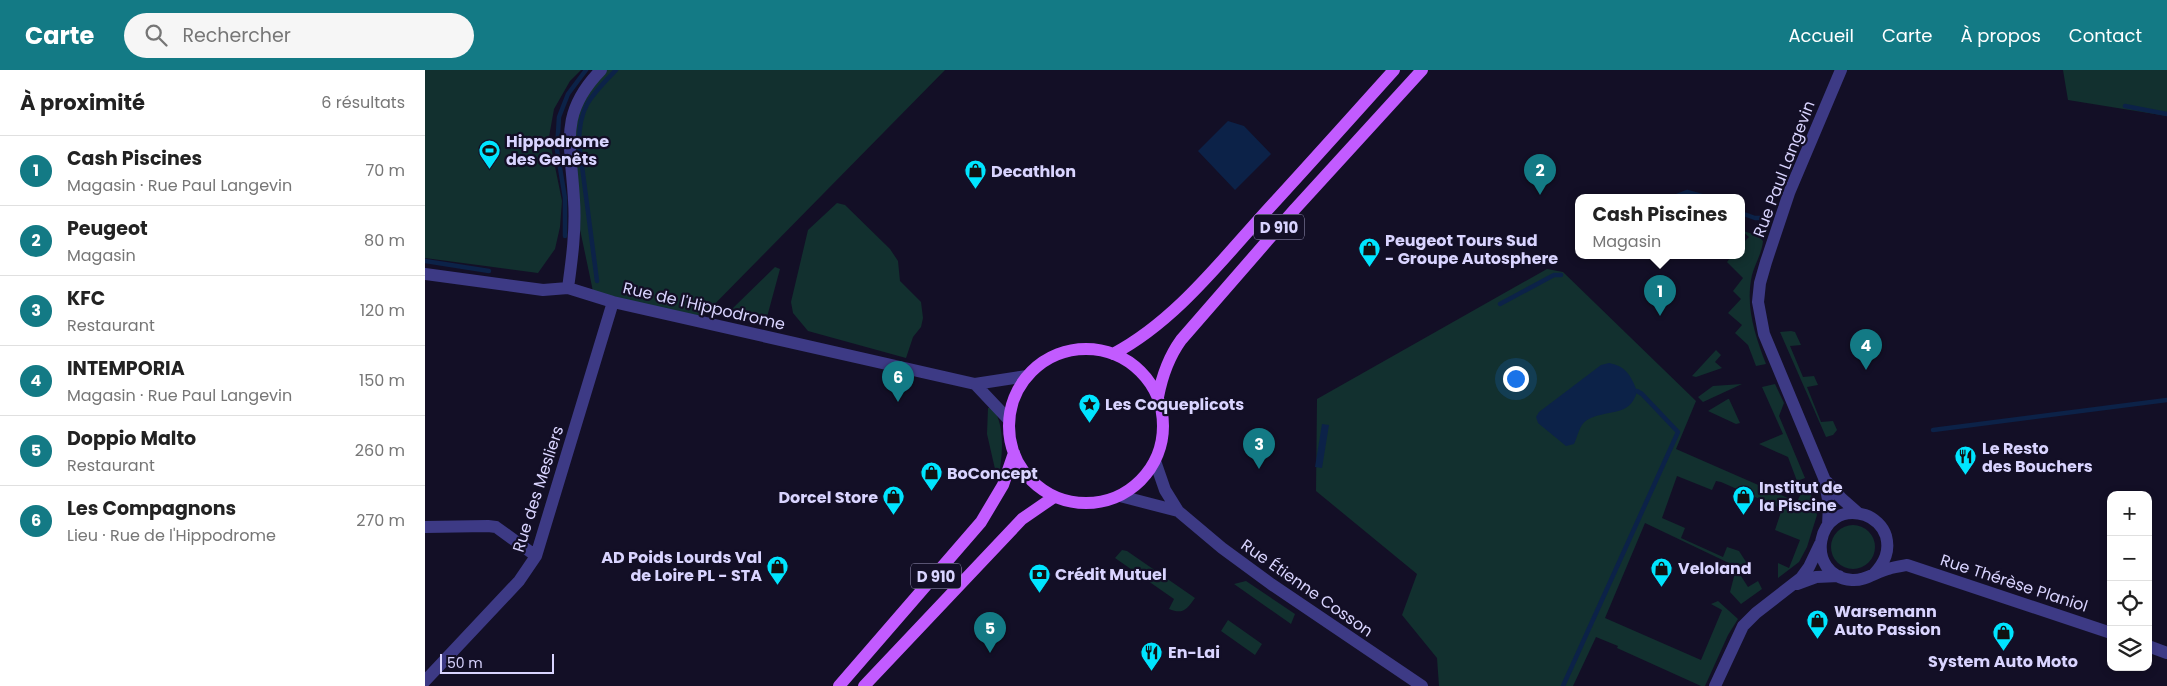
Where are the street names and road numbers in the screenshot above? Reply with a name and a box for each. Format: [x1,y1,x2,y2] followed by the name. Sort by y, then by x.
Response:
[1747,97,1821,241] street label: Rue Paul Langevin
[1254,214,1304,240] road number: D 910
[621,276,788,336] street label: Rue de l'Hippodrome
[507,423,569,555] street label: Rue des Mesliers
[1236,534,1378,642] street label: Rue Étienne Cosson
[1937,548,2091,618] street label: Rue Thérèse Planiol
[911,564,961,588] road number: D 910

